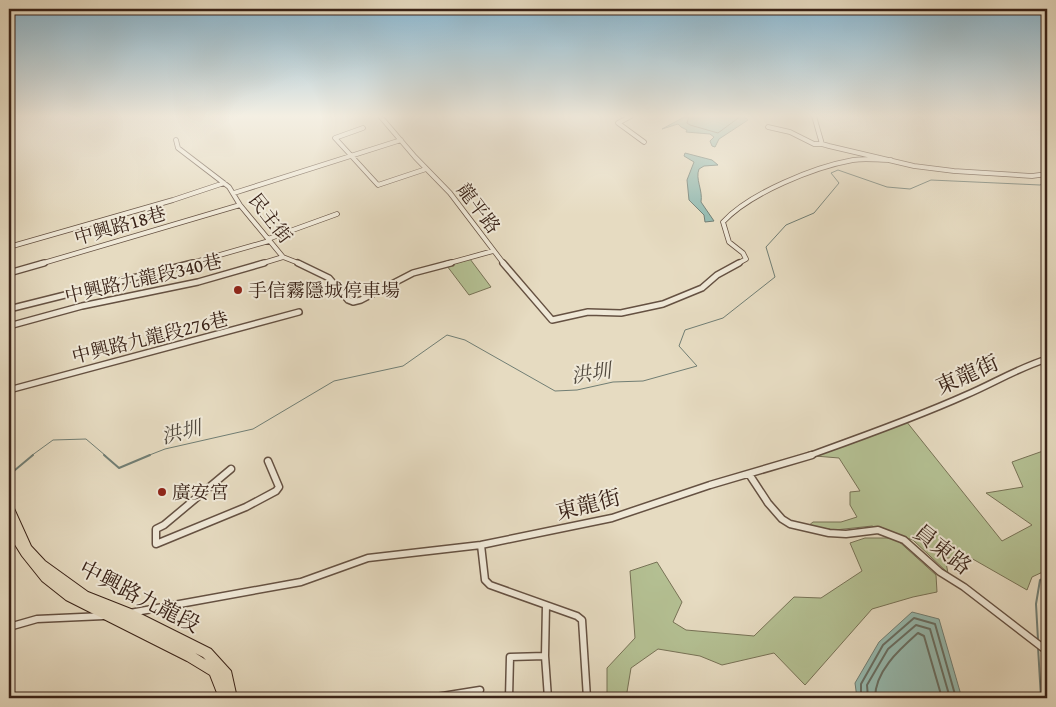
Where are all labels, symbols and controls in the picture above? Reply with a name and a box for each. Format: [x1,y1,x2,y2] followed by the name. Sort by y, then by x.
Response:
[451,177,507,239] street label: 龍平路
[242,187,300,249] street label: 民主街
[71,199,169,251] street label: 中興路18巷
[62,246,224,310] street label: 中興路九龍段340巷
[248,276,400,304] place label: 手信霧隱城停車場
[232,284,244,296] marker: 手信霧隱城停車場
[69,304,231,370] street label: 中興路九龍段276巷
[930,346,1004,402] street label: 東龍街
[569,355,616,390] water label: 洪圳
[158,412,207,450] water label: 洪圳
[172,478,229,506] place label: 廣安宮
[552,480,624,528] street label: 東龍街
[156,486,168,498] marker: 廣安宮
[907,516,979,582] street label: 員東路
[74,552,206,640] street label: 中興路九龍段

